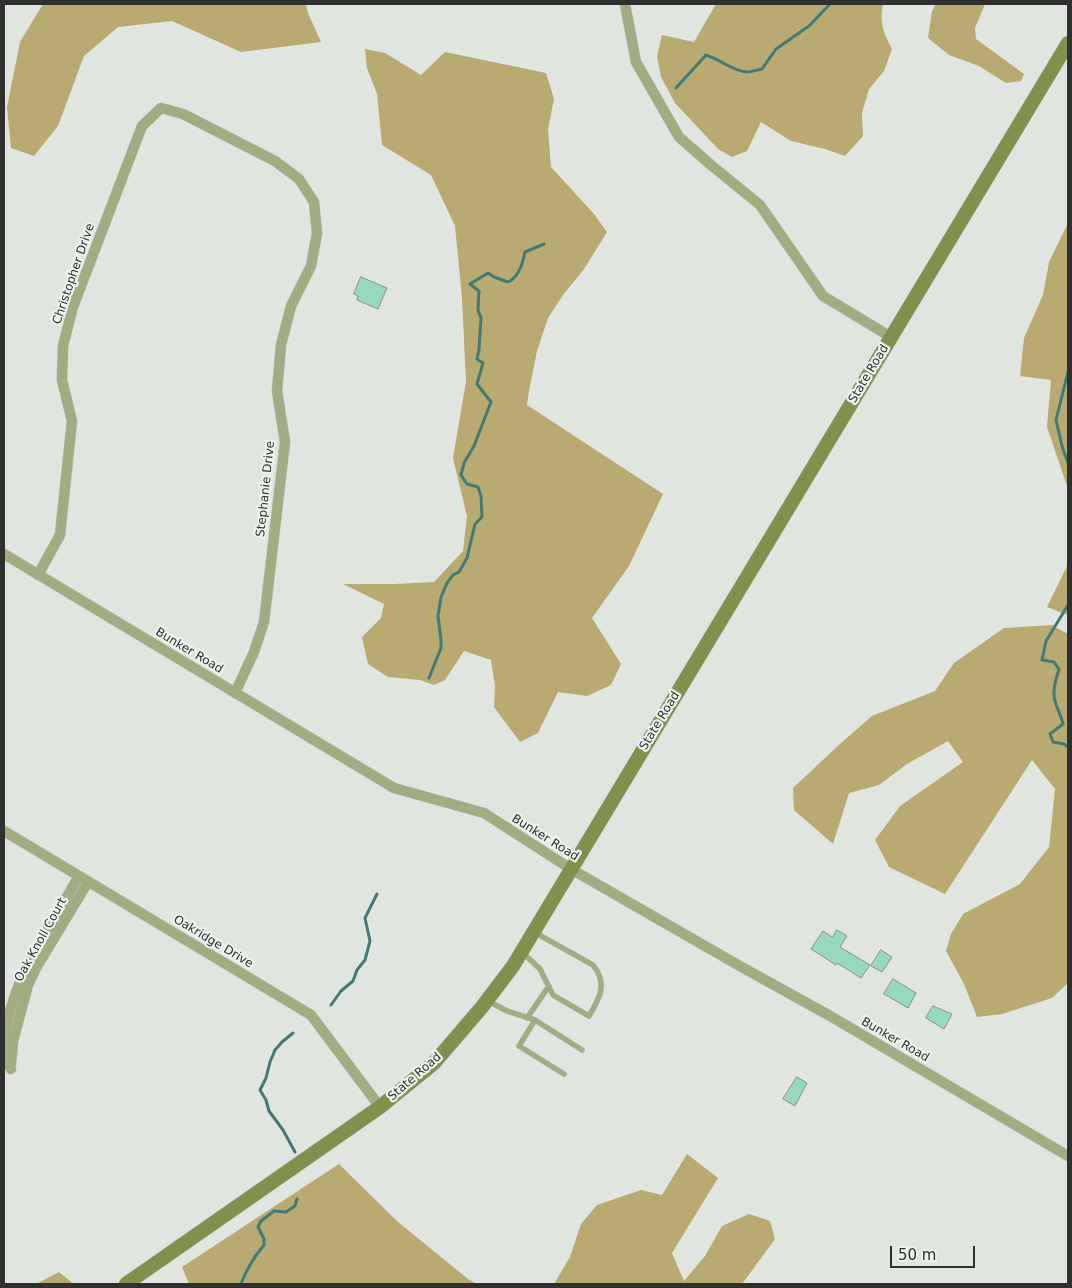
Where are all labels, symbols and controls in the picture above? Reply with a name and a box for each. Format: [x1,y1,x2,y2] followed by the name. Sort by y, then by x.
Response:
[50,222,98,326] street label: Christopher Drive
[846,342,892,406] street label: State Road
[254,440,278,538] street label: Stephanie Drive
[153,625,225,677] street label: Bunker Road
[637,689,683,753] street label: State Road
[509,812,581,864] street label: Bunker Road
[12,895,70,985] street label: Oak Knoll Court
[171,913,255,971] street label: Oakridge Drive
[858,1015,932,1065] street label: Bunker Road
[385,1050,445,1104] street label: State Road
[892,1236,977,1268] scale bar
[898,1246,936,1264] text: 50 m

